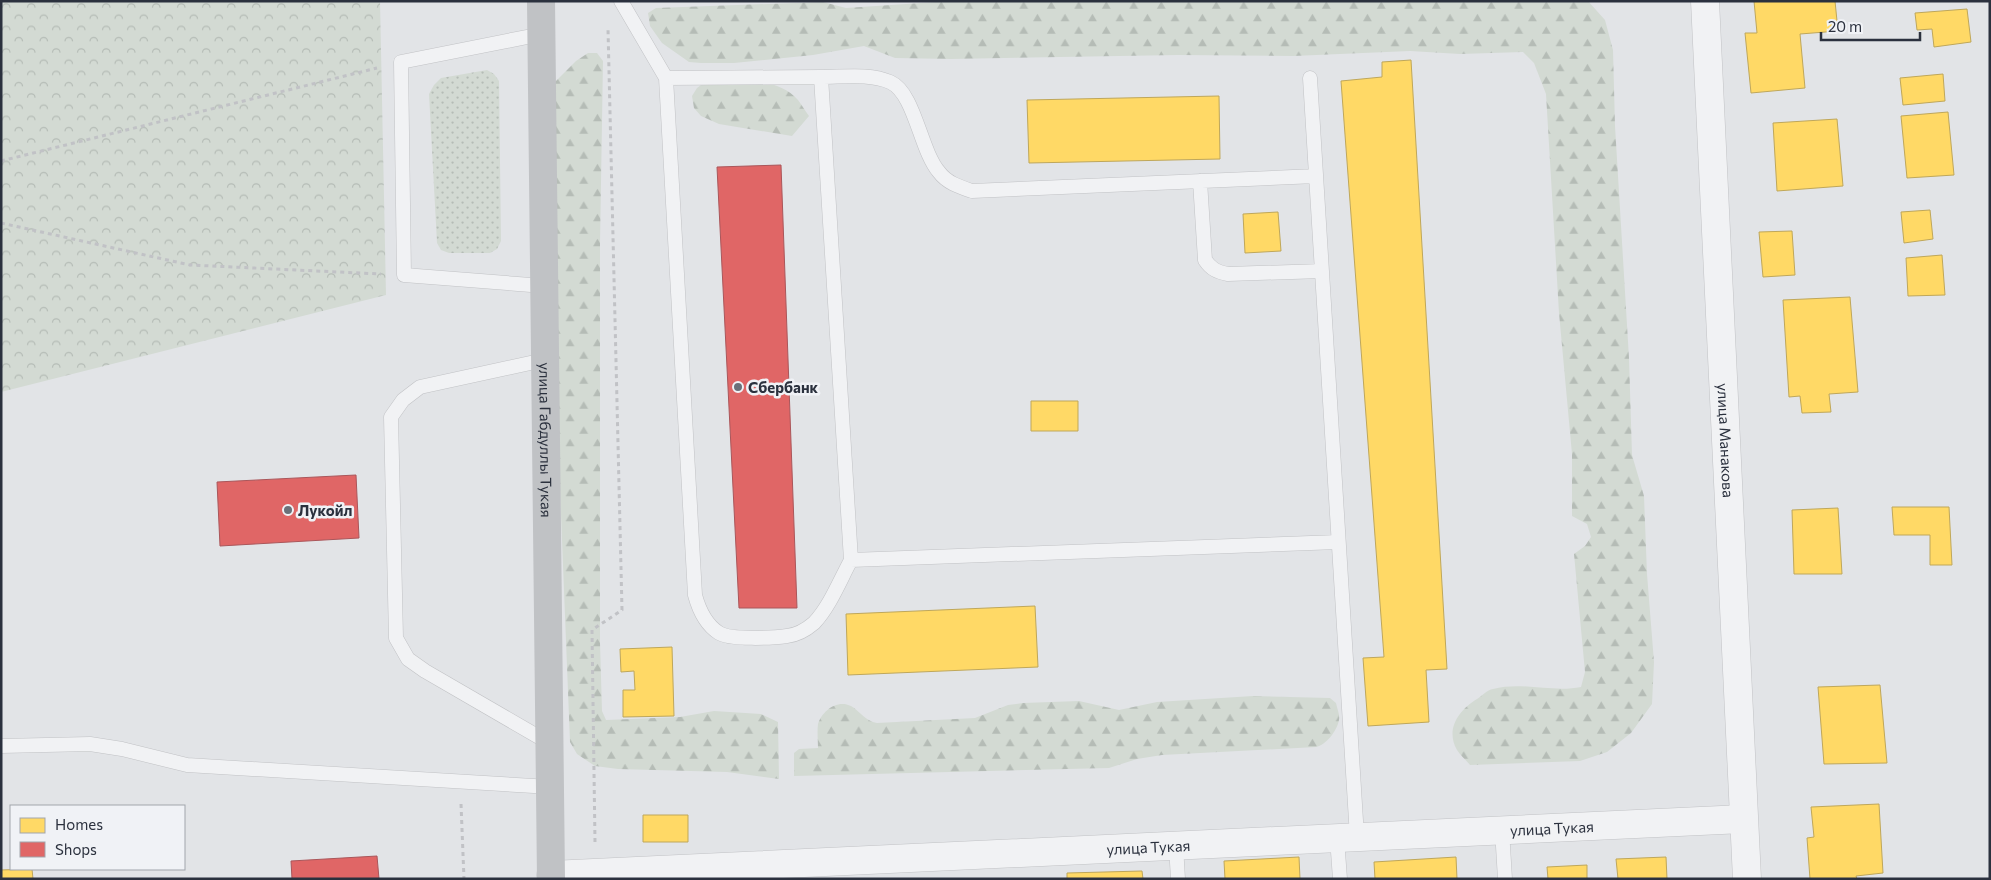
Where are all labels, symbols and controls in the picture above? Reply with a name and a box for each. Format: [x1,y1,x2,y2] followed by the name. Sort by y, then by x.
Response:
[1821,10,1920,42] scale bar
[1828,17,1862,35] text: 20 m
[536,362,556,518] street label: улица Габдуллы Тукая
[748,378,819,396] place label: Сбербанк
[732,381,744,393] marker: Сбербанк
[1714,383,1738,498] street label: улица Манакова
[298,501,352,519] place label: Лукойл
[282,504,294,516] marker: Лукойл
[10,805,185,870] legend
[55,815,103,833] text: Homes
[1509,817,1594,839] street label: улица Тукая
[1106,836,1191,858] street label: улица Тукая
[55,840,97,858] text: Shops

